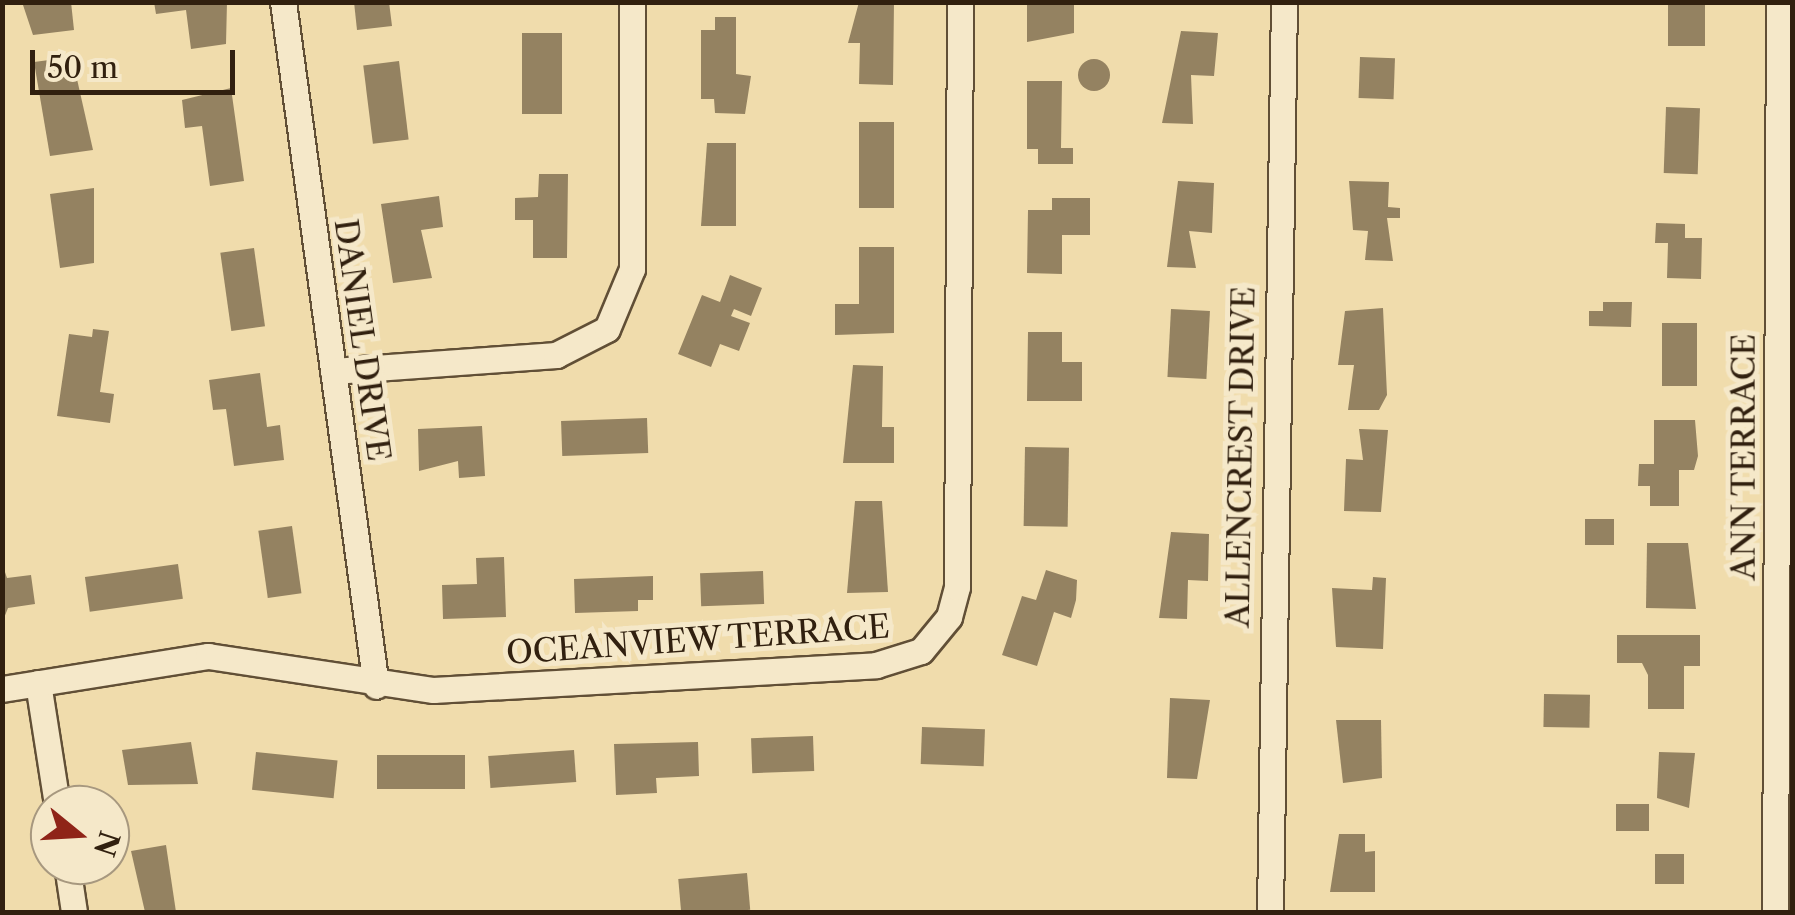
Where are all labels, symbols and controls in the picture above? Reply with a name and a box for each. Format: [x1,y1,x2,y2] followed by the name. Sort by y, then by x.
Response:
[35,30,240,92] scale bar
[47,49,118,86] text: 50 m
[326,216,398,464] street label: DANIEL DRIVE
[1219,286,1263,628] street label: ALLENCREST DRIVE
[1725,333,1763,581] street label: ANN TERRACE
[504,607,892,673] street label: OCEANVIEW TERRACE
[30,785,130,885] north arrow
[87,827,127,860] text: N

